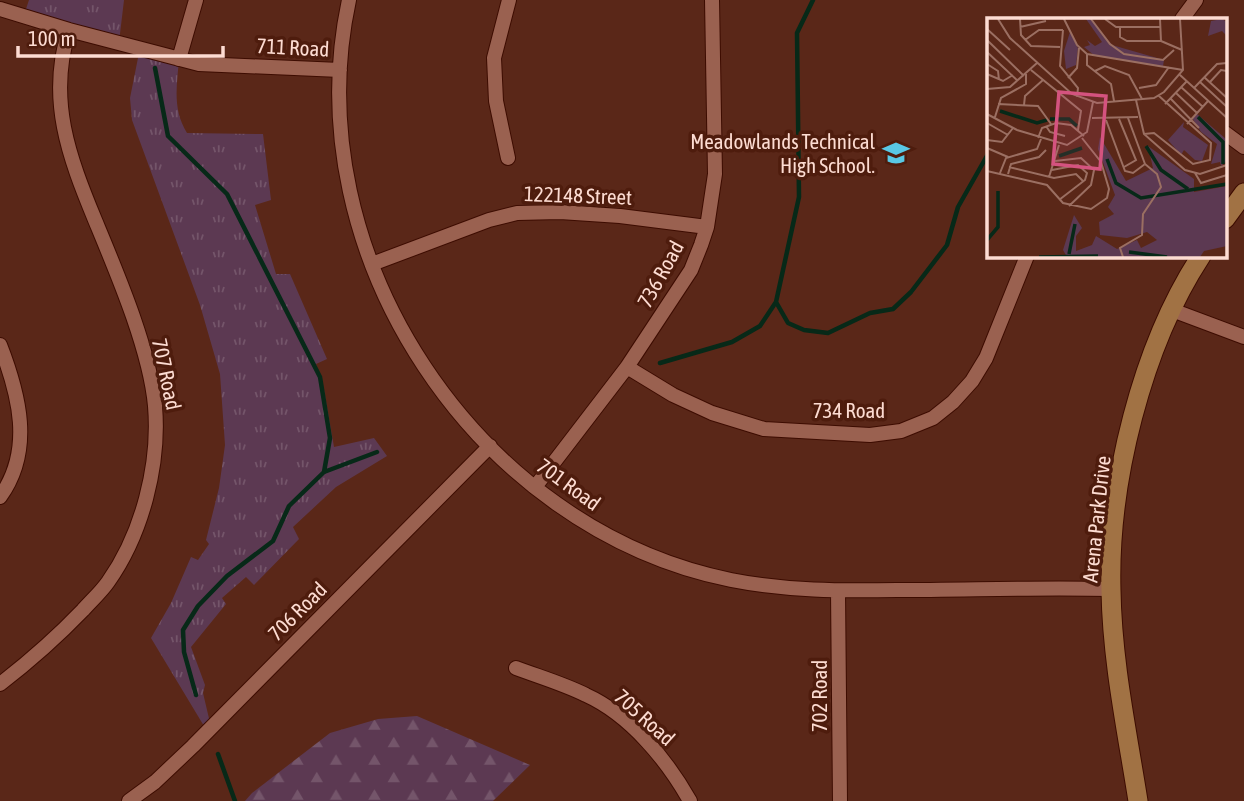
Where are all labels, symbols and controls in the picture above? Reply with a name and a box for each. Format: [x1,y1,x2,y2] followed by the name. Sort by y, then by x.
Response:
[18,14,222,58] scale bar
[987,18,1226,257] inset map
[28,26,76,50] text: 100 m
[256,33,330,61] street label: 711 Road
[690,129,875,177] place label: Meadowlands Technical High School.
[881,138,911,168] school or university icon: Meadowlands Technical High School.
[524,181,632,209] street label: 122148 Street
[632,236,688,312] street label: 736 Road
[148,336,186,412] street label: 707 Road
[813,398,885,422] street label: 734 Road
[533,453,605,515] street label: 701 Road
[1077,454,1115,584] street label: Arena Park Drive
[263,577,331,645] street label: 706 Road
[807,660,831,732] street label: 702 Road
[610,684,680,750] street label: 705 Road

